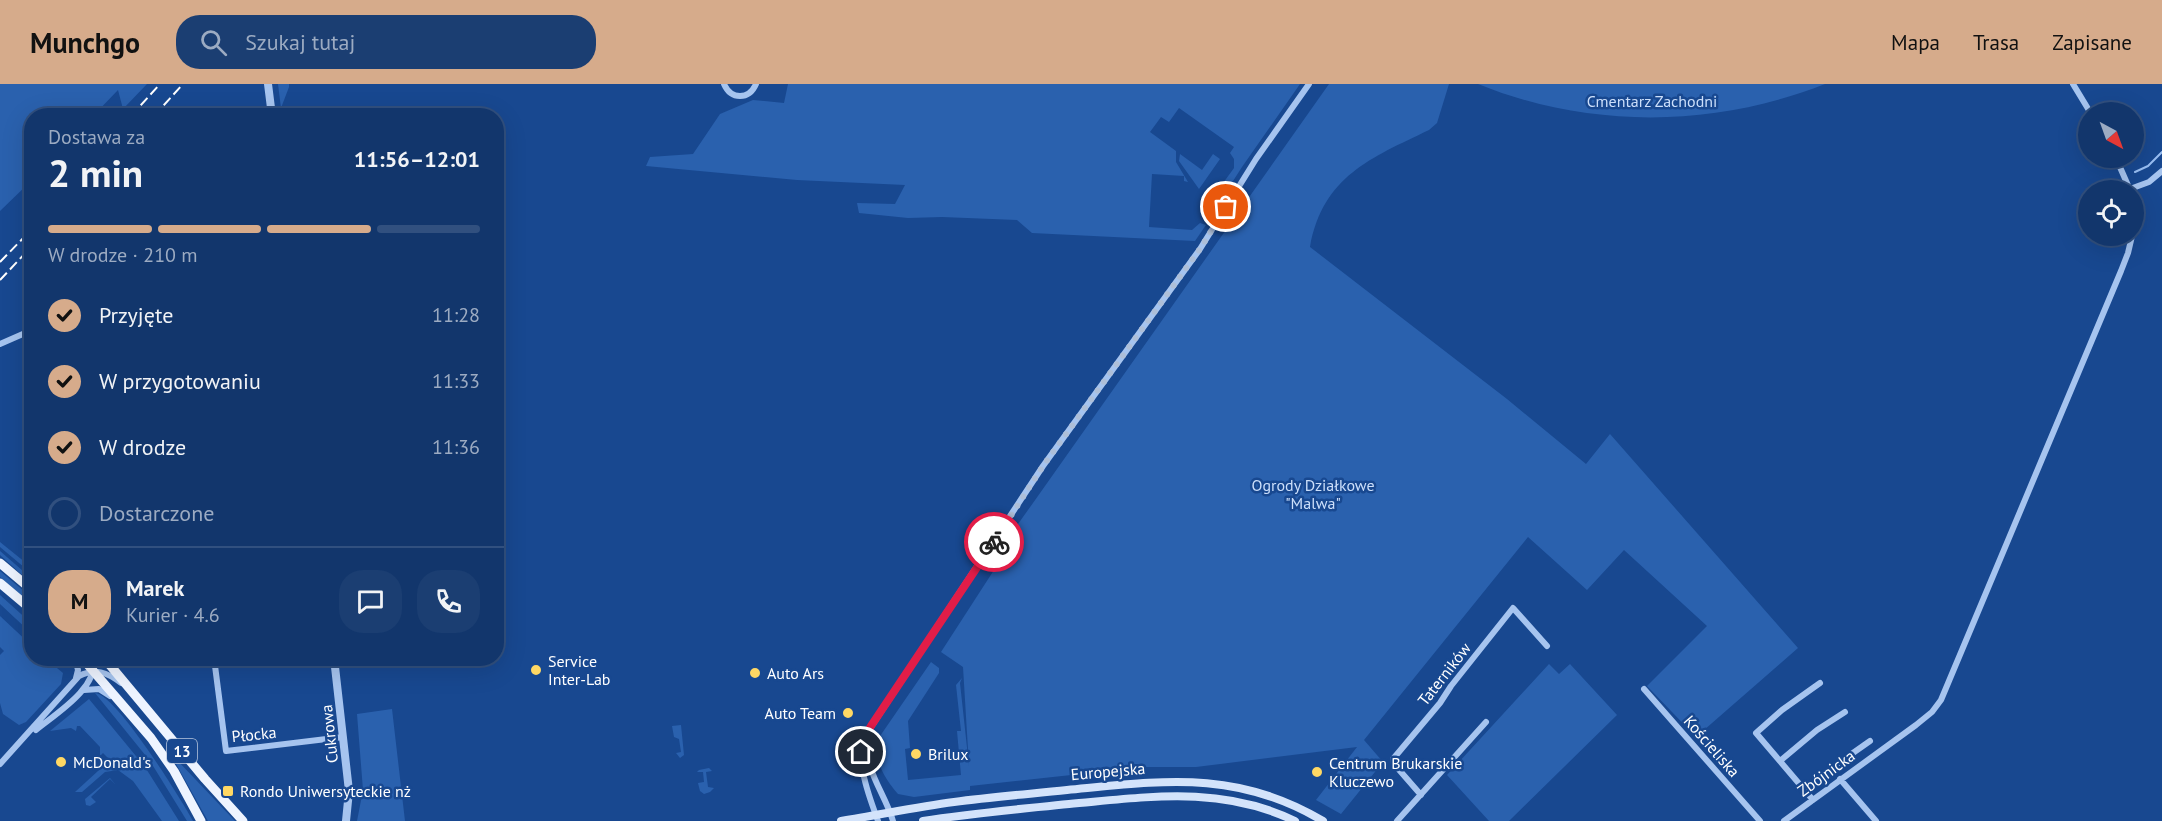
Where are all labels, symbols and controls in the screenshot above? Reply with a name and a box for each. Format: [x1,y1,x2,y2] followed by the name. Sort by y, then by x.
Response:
[176,15,596,69] search box
[30,24,140,61] text: Munchgo
[197,26,230,59] icon: search
[245,28,355,56] text: Szukaj tutaj
[1891,29,1940,56] text: Mapa
[1973,29,2019,56] text: Trasa
[2052,29,2132,56] text: Zapisane
[1587,91,1717,111] park label: Cmentarz Zachodni
[2078,102,2144,168] north arrow
[2078,102,2144,246] map controls
[48,124,145,150] text: Dostawa za
[354,145,480,173] text: 11:56–12:01
[48,147,143,198] text: 2 min
[2078,180,2144,246] button: locate
[1200,181,1251,232] pin
[1209,190,1242,223] icon: bag
[48,242,198,268] text: W drodze · 210 m
[48,299,81,332] icon: check
[99,301,173,329] text: Przyjęte
[432,302,480,328] text: 11:28
[48,365,81,398] icon: check
[99,367,261,395] text: W przygotowaniu
[432,368,480,394] text: 11:33
[48,431,81,464] icon: check
[99,433,186,461] text: W drodze
[432,434,480,460] text: 11:36
[1251,475,1375,513] park label: Ogrody Działkowe "Malwa"
[99,499,214,527] text: Dostarczone
[964,512,1024,572] courier
[978,526,1011,559] icon: bike
[339,570,402,633] button: chat
[417,570,480,633] button: phone
[126,574,184,602] text: Marek
[71,587,88,615] text: M
[126,602,220,628] text: Kurier · 4.6
[1413,638,1475,710] street label: Taterników
[548,651,611,689] place label: Service Inter-Lab
[529,663,543,677] marker: Service Inter-Lab
[767,663,824,683] place label: Auto Ars
[748,666,762,680] marker: Auto Ars
[765,703,836,723] place label: Auto Team
[316,704,342,764] street label: Cukrowa
[841,706,855,720] marker: Auto Team
[1680,711,1744,781] street label: Kościeliska
[231,722,277,746] street label: Płocka
[835,726,886,777] pin
[844,735,877,768] icon: home
[167,739,197,763] road number: 13
[928,744,969,764] place label: Brilux
[1793,745,1859,801] street label: Zbójnicka
[909,747,923,761] marker: Brilux
[73,752,151,772] place label: McDonald's
[1329,753,1462,791] place label: Centrum Brukarskie Kluczewo
[54,755,68,769] marker: McDonald's
[1070,758,1146,784] street label: Europejska
[1310,765,1324,779] marker: Centrum Brukarskie Kluczewo
[240,781,411,801] place label: Rondo Uniwersyteckie nż
[221,784,235,798] marker: Rondo Uniwersyteckie nż

